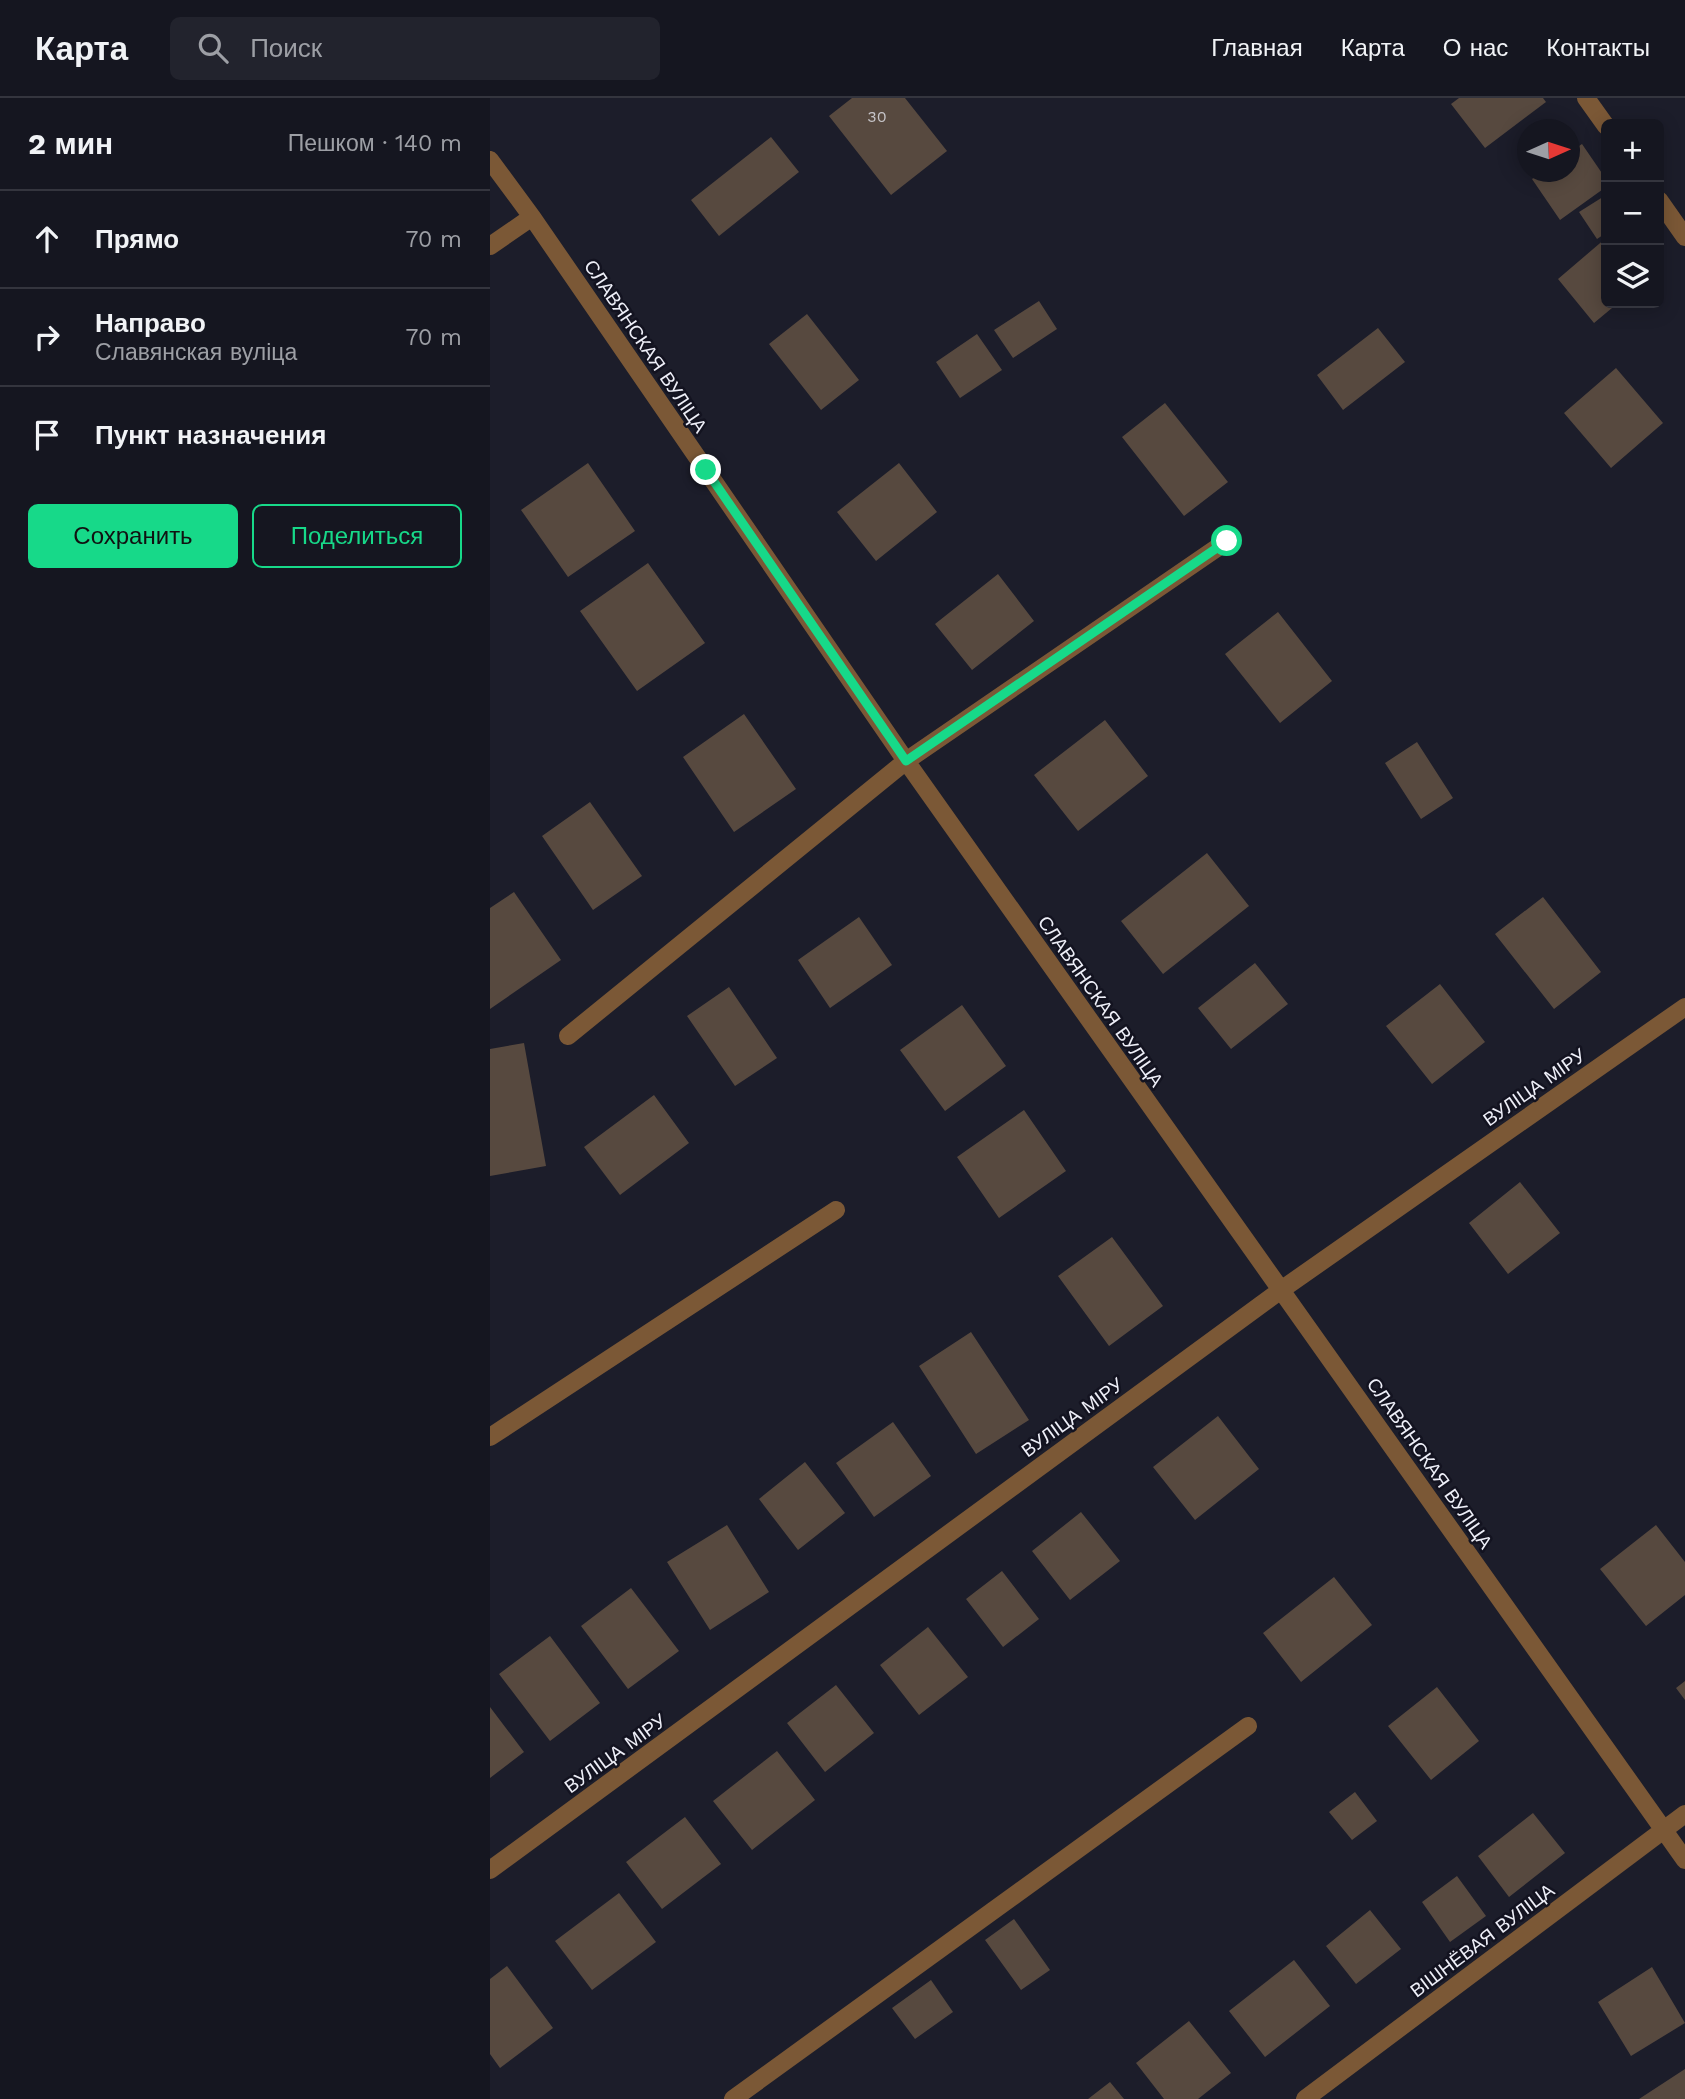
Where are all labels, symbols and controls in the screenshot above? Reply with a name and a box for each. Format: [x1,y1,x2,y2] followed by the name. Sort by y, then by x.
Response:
[170,17,660,80] search box
[35,29,128,68] text: Карта
[194,29,232,67] icon: search
[250,33,322,63] text: Поиск
[1211,34,1303,62] text: Главная
[1341,34,1405,62] text: Карта
[1443,34,1508,62] text: О нас
[1546,34,1650,62] text: Контакты
[867,107,887,126] house number: 30
[1517,119,1580,182] north arrow
[1601,119,1664,308] map controls
[1601,119,1664,182] button: +
[28,126,113,161] text: 2 мин
[288,130,462,157] text: Пешком · 140 m
[1601,182,1664,245] button: −
[28,220,66,258] icon: ahead
[95,224,179,254] text: Прямо
[405,226,462,253] text: 70 m
[1601,245,1664,308] button: layers
[579,256,712,437] street label: СЛАВЯНСКАЯ ВУЛІЦА
[95,308,206,338] text: Направо
[28,318,66,356] icon: right
[405,324,462,351] text: 70 m
[95,339,297,366] text: Славянская вуліца
[28,416,66,454] icon: arrive
[95,420,326,450] text: Пункт назначения
[690,454,721,485] route end
[28,504,238,568] button: Сохранить
[252,504,462,568] button: Поделиться
[1211,525,1242,556] route start
[1033,911,1169,1091] street label: СЛАВЯНСКАЯ ВУЛІЦА
[1479,1043,1591,1131] street label: ВУЛІЦА МІРУ
[1017,1372,1128,1462] street label: ВУЛІЦА МІРУ
[1362,1373,1498,1553] street label: СЛАВЯНСКАЯ ВУЛІЦА
[560,1708,671,1798] street label: ВУЛІЦА МІРУ
[1406,1878,1559,2002] street label: ВІШНЁВАЯ ВУЛІЦА

